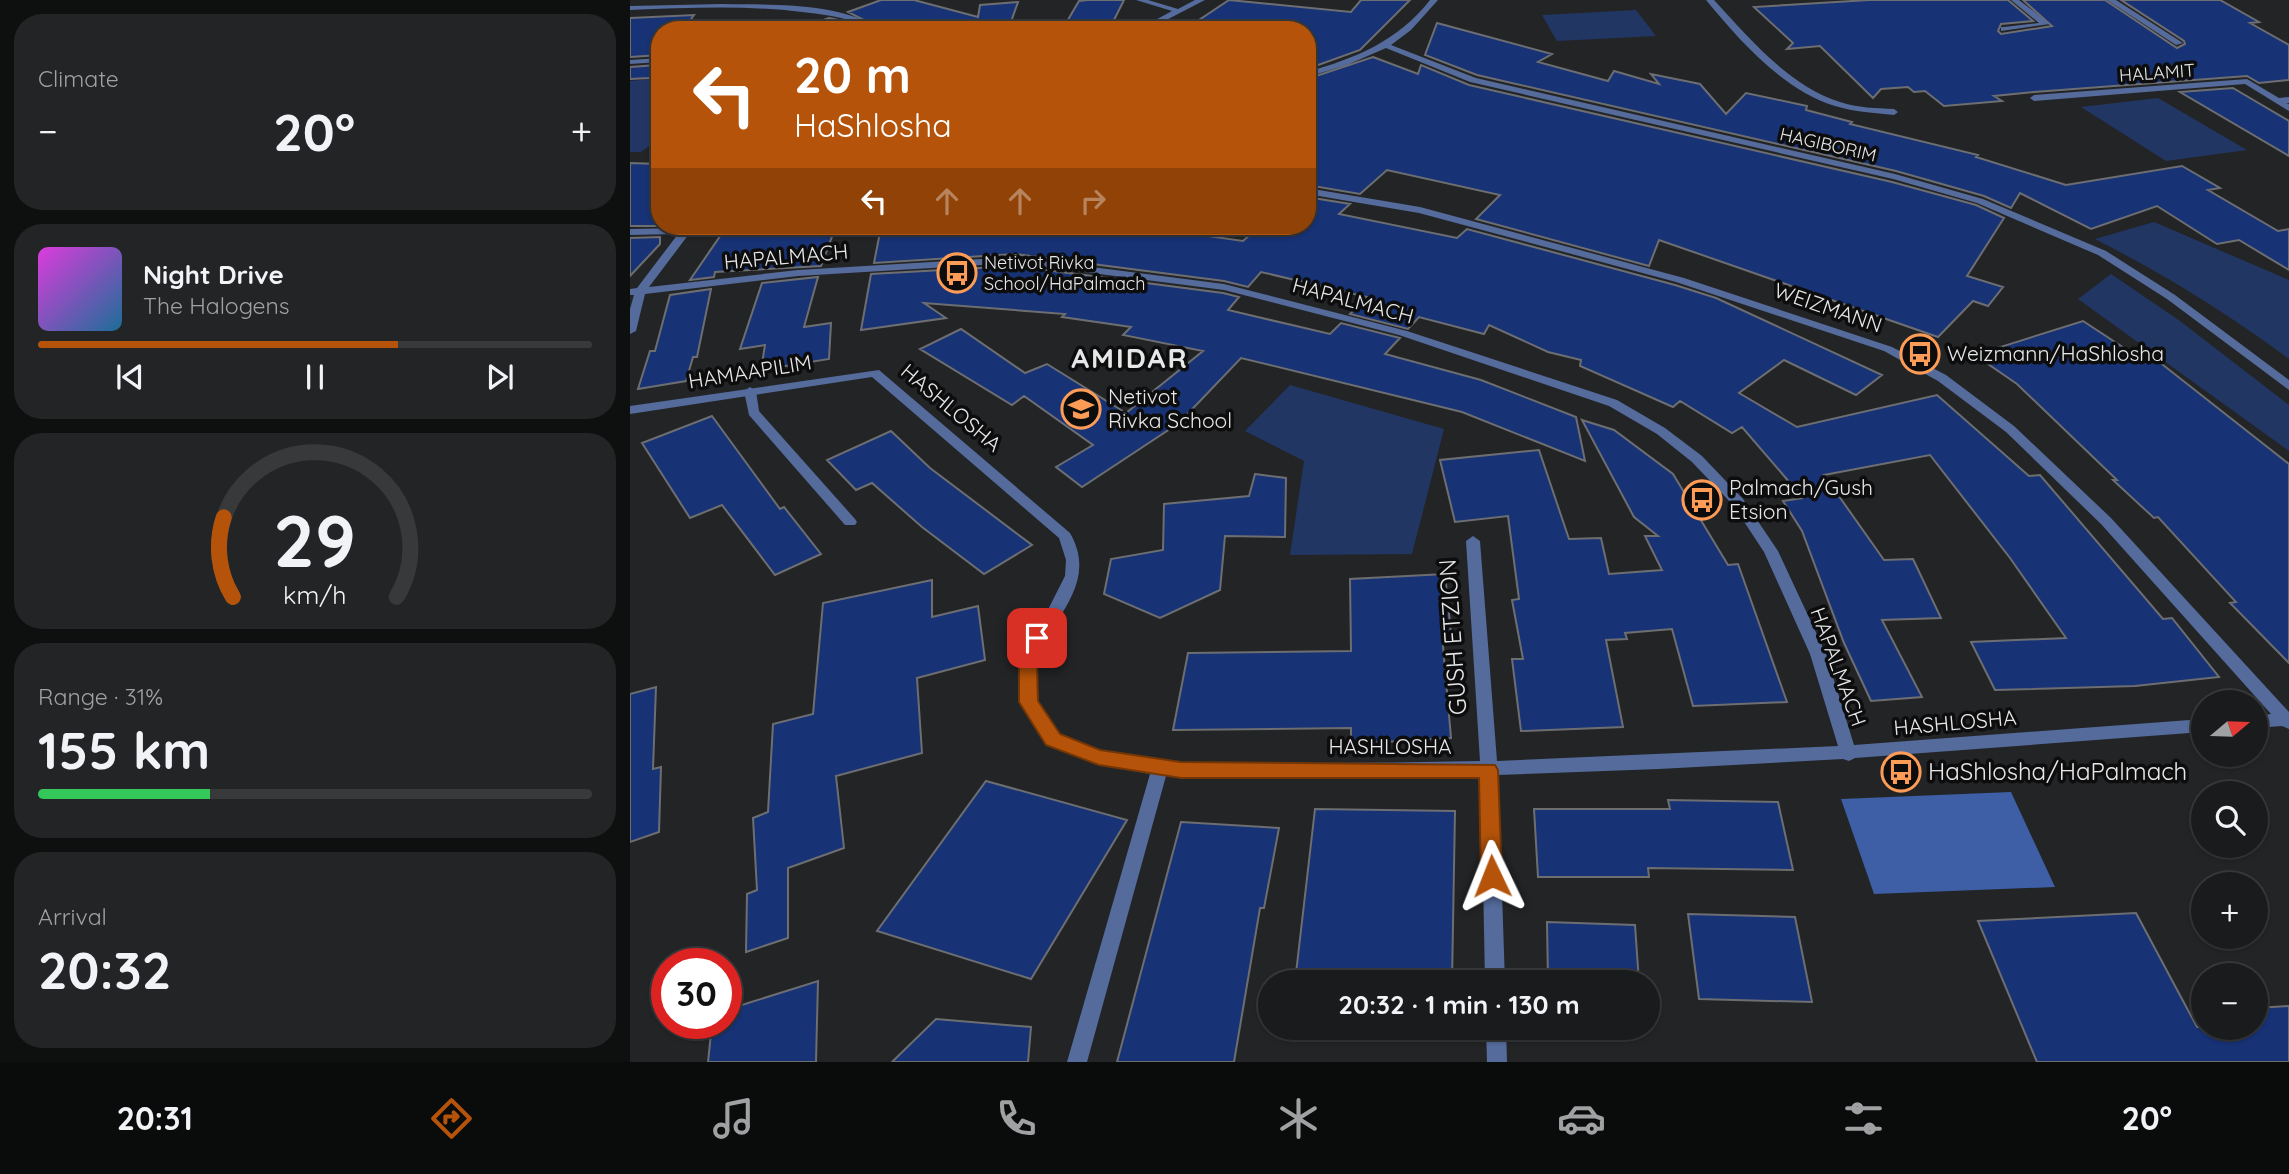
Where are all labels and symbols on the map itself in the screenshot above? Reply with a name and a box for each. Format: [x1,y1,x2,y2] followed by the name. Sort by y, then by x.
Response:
[2118,58,2196,87] street label: HALAMIT
[1778,122,1879,167] street label: HAGIBORIM
[723,238,849,274] street label: HAPALMACH
[984,251,1145,295] place label: Netivot Rivka School/HaPalmach
[936,252,978,294] bus stop icon: Netivot Rivka School/HaPalmach
[1290,271,1417,329] street label: HAPALMACH
[1771,276,1886,338] street label: WEIZMANN
[1899,333,1941,375] bus stop icon: Weizmann/HaShlosha
[1071,340,1189,375] district label: AMIDAR
[1947,340,2164,366] place label: Weizmann/HaShlosha
[686,348,814,394] street label: HAMAAPILIM
[896,358,1007,457] street label: HASHLOSHA
[1108,383,1232,433] place label: Netivot Rivka School
[1060,388,1102,430] school or university icon: Netivot Rivka School
[1729,474,1873,524] place label: Palmach/Gush Etsion
[1681,479,1723,521] bus stop icon: Palmach/Gush Etsion
[1432,558,1472,716] street label: GUSH ETZION
[1805,604,1873,730] street label: HAPALMACH
[1007,608,1067,668] pin
[2191,690,2268,766] north arrow
[1892,704,2017,740] street label: HASHLOSHA
[1328,733,1452,759] street label: HASHLOSHA
[1880,751,1922,793] bus stop icon: HaShlosha/HaPalmach
[1928,756,2187,786] place label: HaShlosha/HaPalmach
[1455,839,1529,913] position arrow
[651,948,742,1039] speed limit sign: 30

